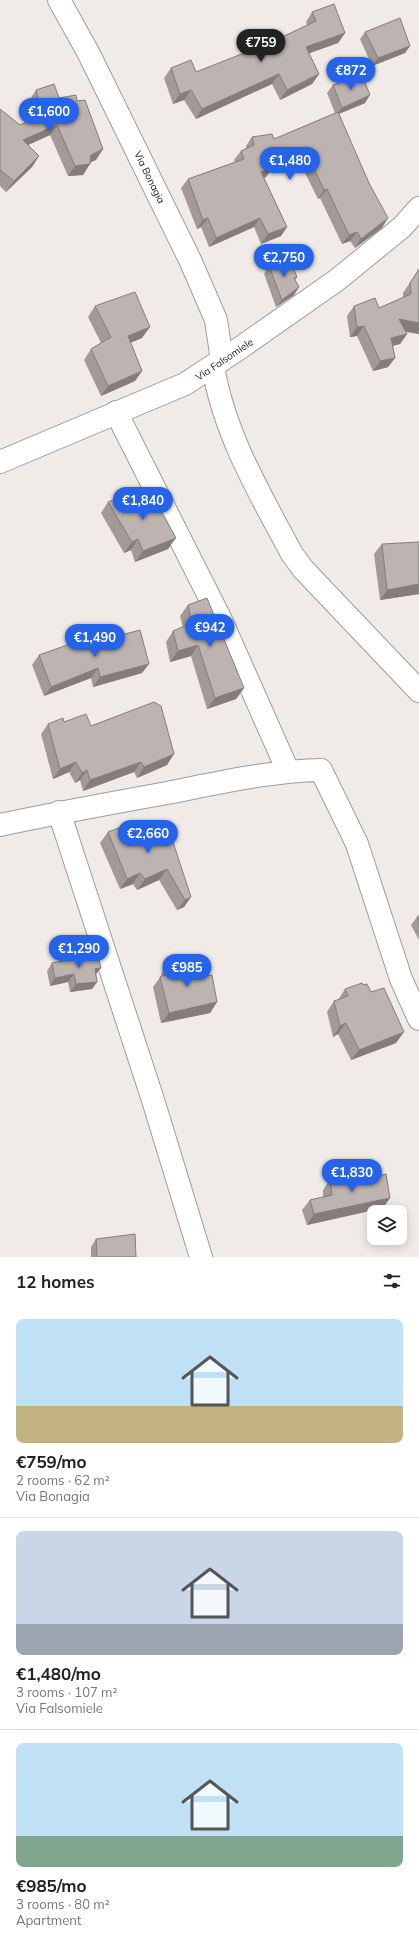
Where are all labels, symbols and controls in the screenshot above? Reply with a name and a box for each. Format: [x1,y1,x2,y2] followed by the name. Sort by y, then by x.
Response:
[237,29,285,63] pin: €759
[245,34,277,50] text: €759
[327,57,375,91] pin: €872
[335,62,367,78] text: €872
[16,98,82,132] pin: €1,600
[28,103,70,119] text: €1,600
[257,147,323,181] pin: €1,480
[131,149,168,206] street label: Via Bonagia
[269,152,311,168] text: €1,480
[251,244,317,278] pin: €2,750
[263,249,305,265] text: €2,750
[193,335,256,384] street label: Via Falsomiele
[110,487,176,521] pin: €1,840
[122,492,164,508] text: €1,840
[186,614,234,648] pin: €942
[194,619,226,635] text: €942
[62,624,128,658] pin: €1,490
[74,629,116,645] text: €1,490
[115,820,181,854] pin: €2,660
[127,825,169,841] text: €2,660
[46,935,112,969] pin: €1,290
[58,940,100,956] text: €1,290
[163,954,211,988] pin: €985
[171,959,203,975] text: €985
[319,1159,385,1193] pin: €1,830
[331,1164,373,1180] text: €1,830
[367,1205,407,1245] map controls
[367,1205,407,1245] button: layers
[381,1270,403,1292] icon: filters
[16,1271,95,1292] text: 12 homes
[174,1345,246,1417] icon: home
[16,1451,87,1472] text: €759/mo
[16,1472,110,1488] text: 2 rooms · 62 m²
[16,1488,90,1504] text: Via Bonagia
[174,1557,246,1629] icon: home
[16,1663,101,1684] text: €1,480/mo
[16,1684,117,1700] text: 3 rooms · 107 m²
[16,1700,103,1716] text: Via Falsomiele
[174,1769,246,1841] icon: home
[16,1875,87,1896] text: €985/mo
[16,1896,110,1912] text: 3 rooms · 80 m²
[16,1912,81,1928] text: Apartment

